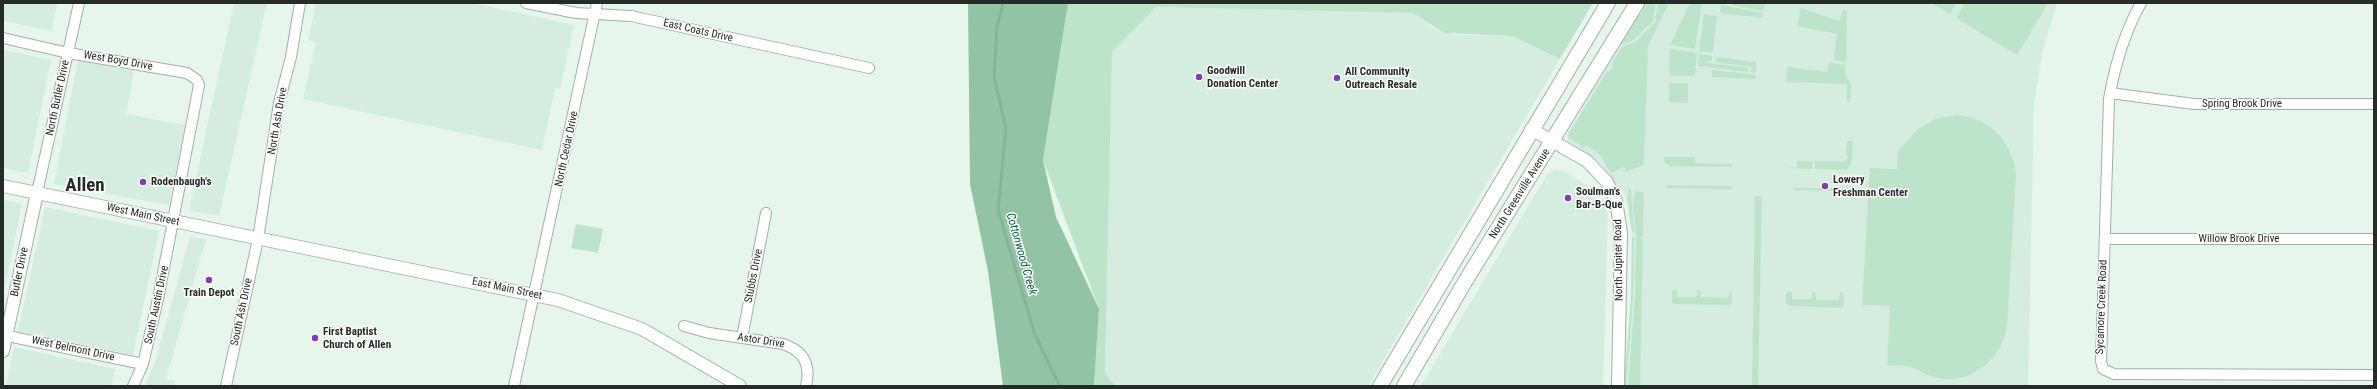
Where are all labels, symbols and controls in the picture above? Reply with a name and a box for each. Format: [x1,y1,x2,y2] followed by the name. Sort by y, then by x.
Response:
[662,17,734,45] street label: East Coats Drive
[82,48,154,74] street label: West Boyd Drive
[44,59,72,137] street label: North Butler Drive
[1207,64,1278,90] place label: Goodwill Donation Center
[1345,65,1417,91] place label: All Community Outreach Resale
[1194,72,1204,82] marker: Goodwill Donation Center
[1332,73,1342,83] marker: All Community Outreach Resale
[266,86,290,156] street label: North Ash Drive
[2202,97,2282,111] street label: Spring Brook Drive
[553,110,581,188] street label: North Cedar Drive
[1487,146,1553,242] street label: North Greenville Avenue
[1833,173,1908,199] place label: Lowery Freshman Center
[65,175,105,197] district label: Allen
[151,175,212,189] place label: Rodenbaugh's
[138,177,148,187] marker: Rodenbaugh's
[1820,181,1830,191] marker: Lowery Freshman Center
[1576,185,1622,211] place label: Soulman's Bar-B-Que
[1563,193,1573,203] marker: Soulman's Bar-B-Que
[105,201,181,229] street label: West Main Street
[1002,211,1040,297] water label: Cottonwood Creek
[1612,219,1626,301] street label: North Jupiter Road
[2199,232,2279,246] street label: Willow Brook Drive
[8,246,32,298] street label: Butler Drive
[742,248,766,304] street label: Stubbs Drive
[2094,259,2110,355] street label: Sycamore Creek Road
[142,265,172,345] street label: South Austin Drive
[204,275,214,285] marker: Train Depot
[471,275,543,303] street label: East Main Street
[228,277,256,347] street label: South Ash Drive
[184,286,234,300] place label: Train Depot
[323,325,391,351] place label: First Baptist Church of Allen
[736,331,786,351] street label: Astor Drive
[310,333,320,343] marker: First Baptist Church of Allen
[30,334,116,364] street label: West Belmont Drive

